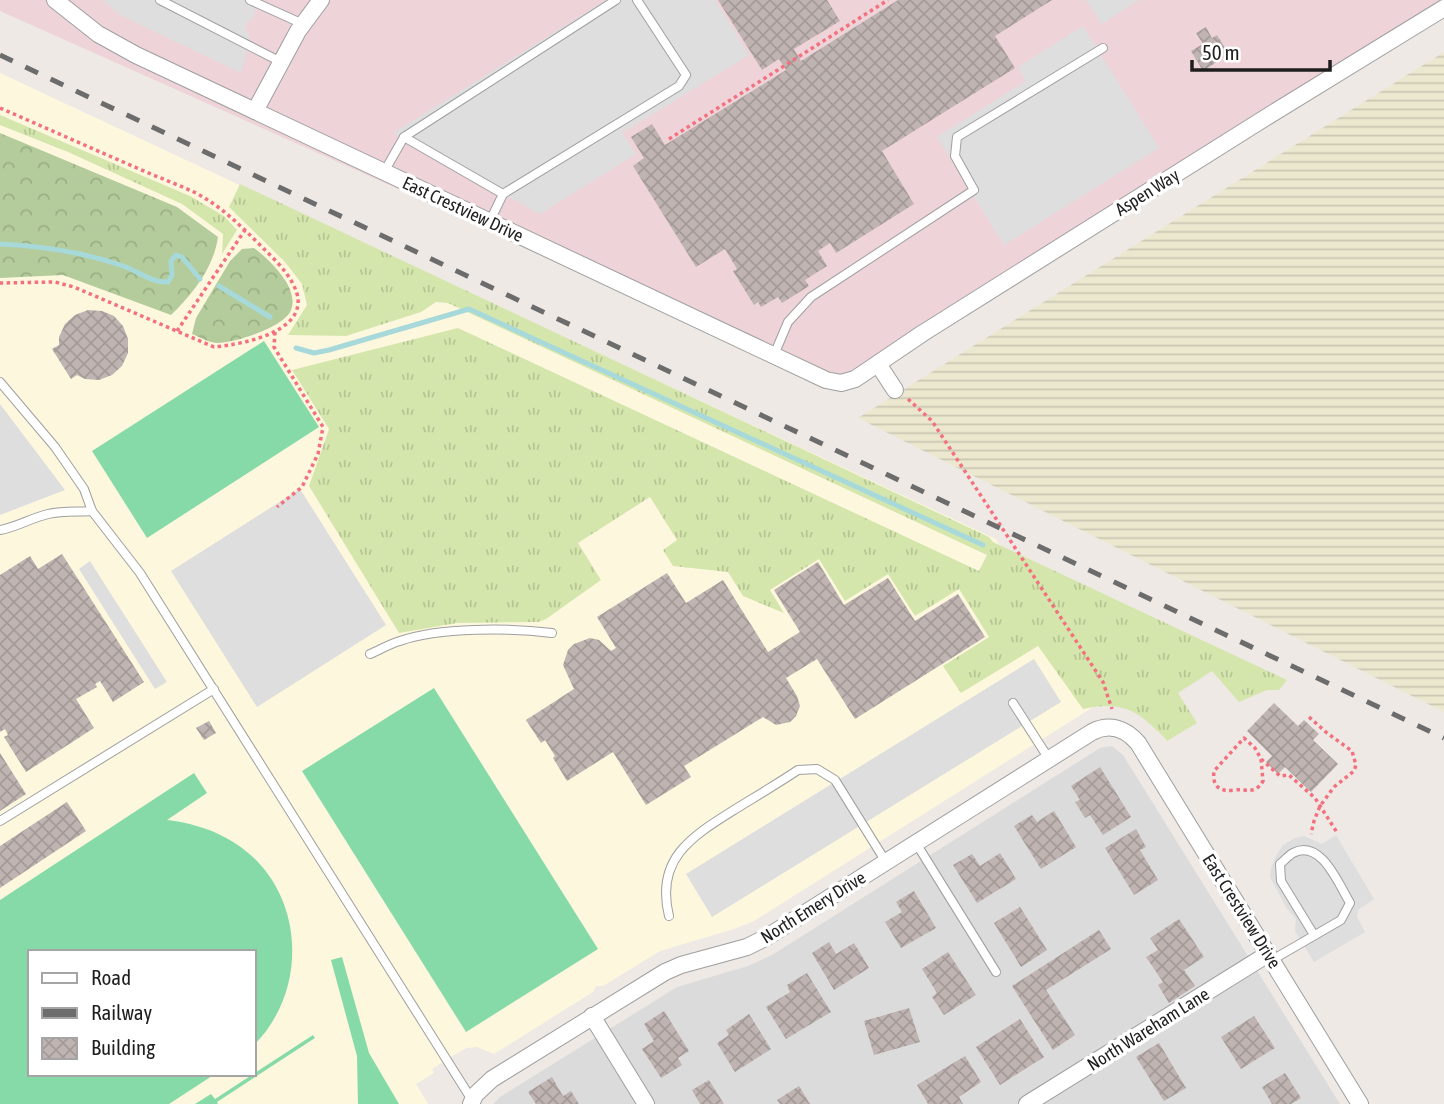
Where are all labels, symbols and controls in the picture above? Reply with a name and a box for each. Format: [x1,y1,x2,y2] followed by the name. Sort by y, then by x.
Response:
[1192,28,1330,72] scale bar
[1202,40,1240,64] text: 50 m
[1111,164,1183,220] street label: Aspen Way
[399,172,527,246] street label: East Crestview Drive
[1198,850,1286,972] street label: East Crestview Drive
[757,866,869,948] street label: North Emery Drive
[28,950,256,1076] legend
[91,965,131,989] text: Road
[1083,983,1213,1075] street label: North Wareham Lane
[91,1000,153,1024] text: Railway
[91,1035,155,1059] text: Building

